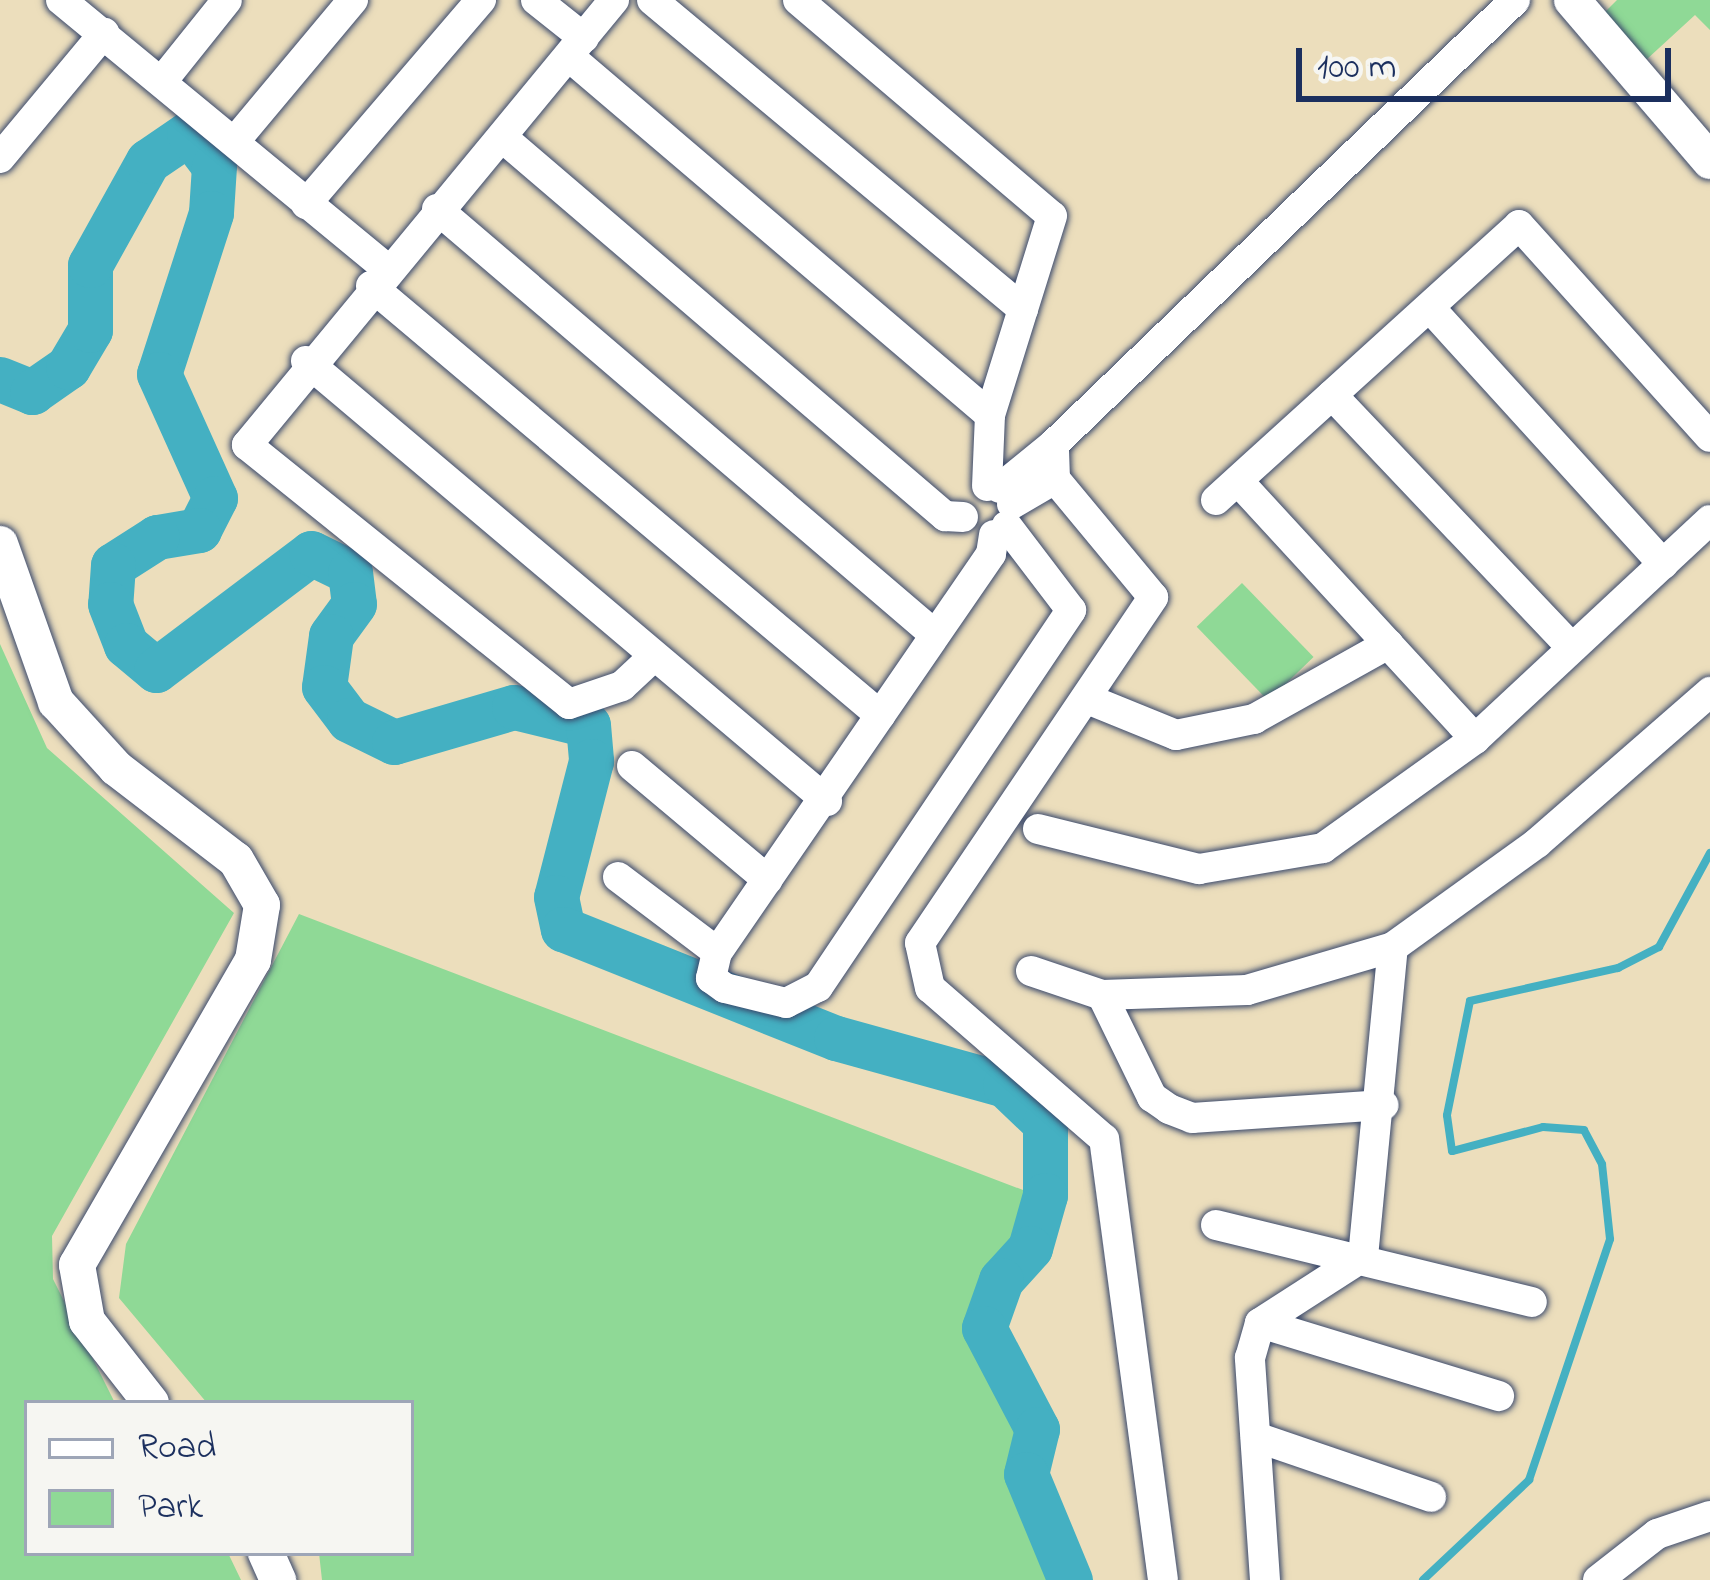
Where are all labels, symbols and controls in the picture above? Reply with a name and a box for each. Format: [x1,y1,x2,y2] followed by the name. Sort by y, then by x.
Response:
[1302,24,1677,98] scale bar
[1317,42,1397,95] text: 100 m
[24,1400,414,1556] legend
[138,1422,216,1475] text: Road
[138,1482,203,1535] text: Park

